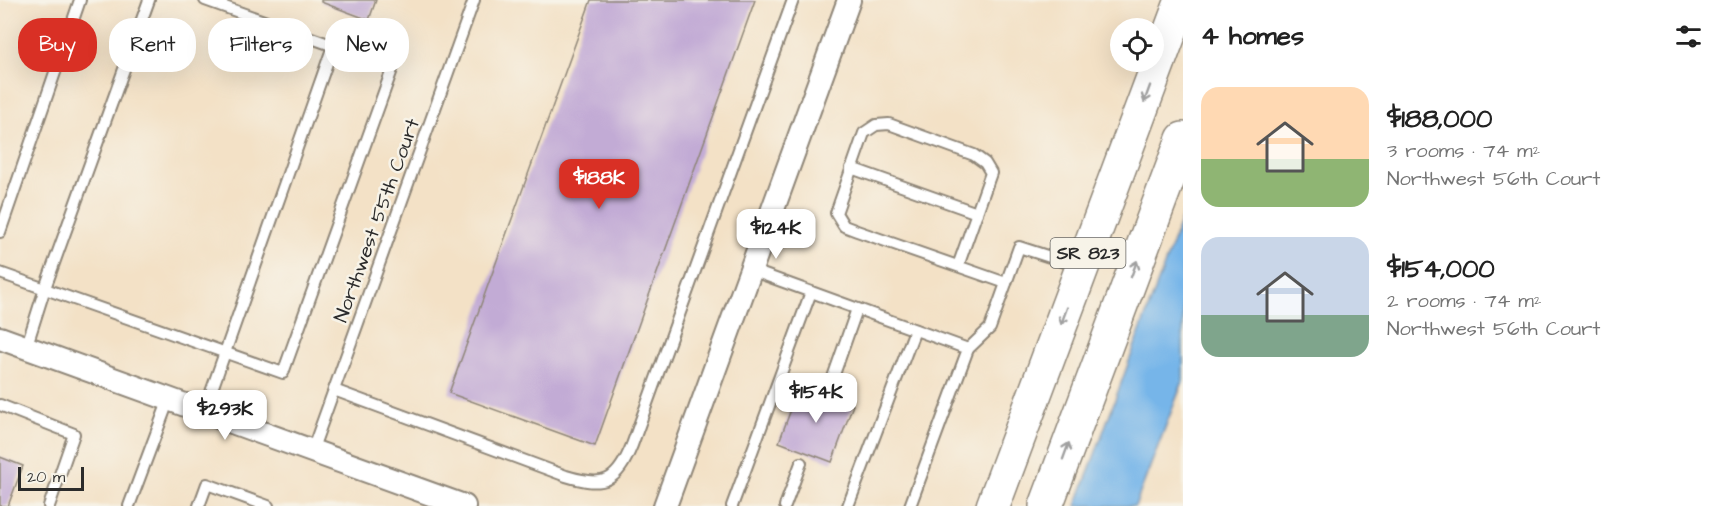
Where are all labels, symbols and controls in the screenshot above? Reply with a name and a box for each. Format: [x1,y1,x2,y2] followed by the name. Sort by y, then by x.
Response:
[18,18,97,72] chip: Buy
[109,18,196,72] chip: Rent
[208,18,313,72] chip: Filters
[325,18,409,72] chip: New
[1110,18,1164,72] map controls
[1110,18,1164,72] button: locate
[1201,18,1304,54] text: 4 homes
[1672,20,1705,53] icon: filters
[1140,84,1151,103] one-way arrow
[1387,101,1492,137] text: $188,000
[1249,111,1321,183] icon: home
[327,115,427,326] street label: Northwest 55th Court
[1387,137,1540,165] text: 3 rooms · 74 m²
[557,159,641,210] pin: $188K
[573,164,625,192] text: $188K
[1387,165,1600,193] text: Northwest 56th Court
[734,209,818,260] pin: $124K
[751,214,801,242] text: $124K
[1050,238,1126,268] road number: SR 823
[1387,251,1495,287] text: $154,000
[1130,260,1141,278] one-way arrow
[1249,261,1321,333] icon: home
[1387,287,1541,315] text: 2 rooms · 74 m²
[1058,306,1069,325] one-way arrow
[1387,315,1600,343] text: Northwest 56th Court
[774,373,858,424] pin: $154K
[789,378,843,406] text: $154K
[183,390,267,441] pin: $293K
[197,395,253,423] text: $293K
[1062,442,1073,461] one-way arrow
[18,464,84,492] scale bar
[27,466,65,488] text: 20 m

